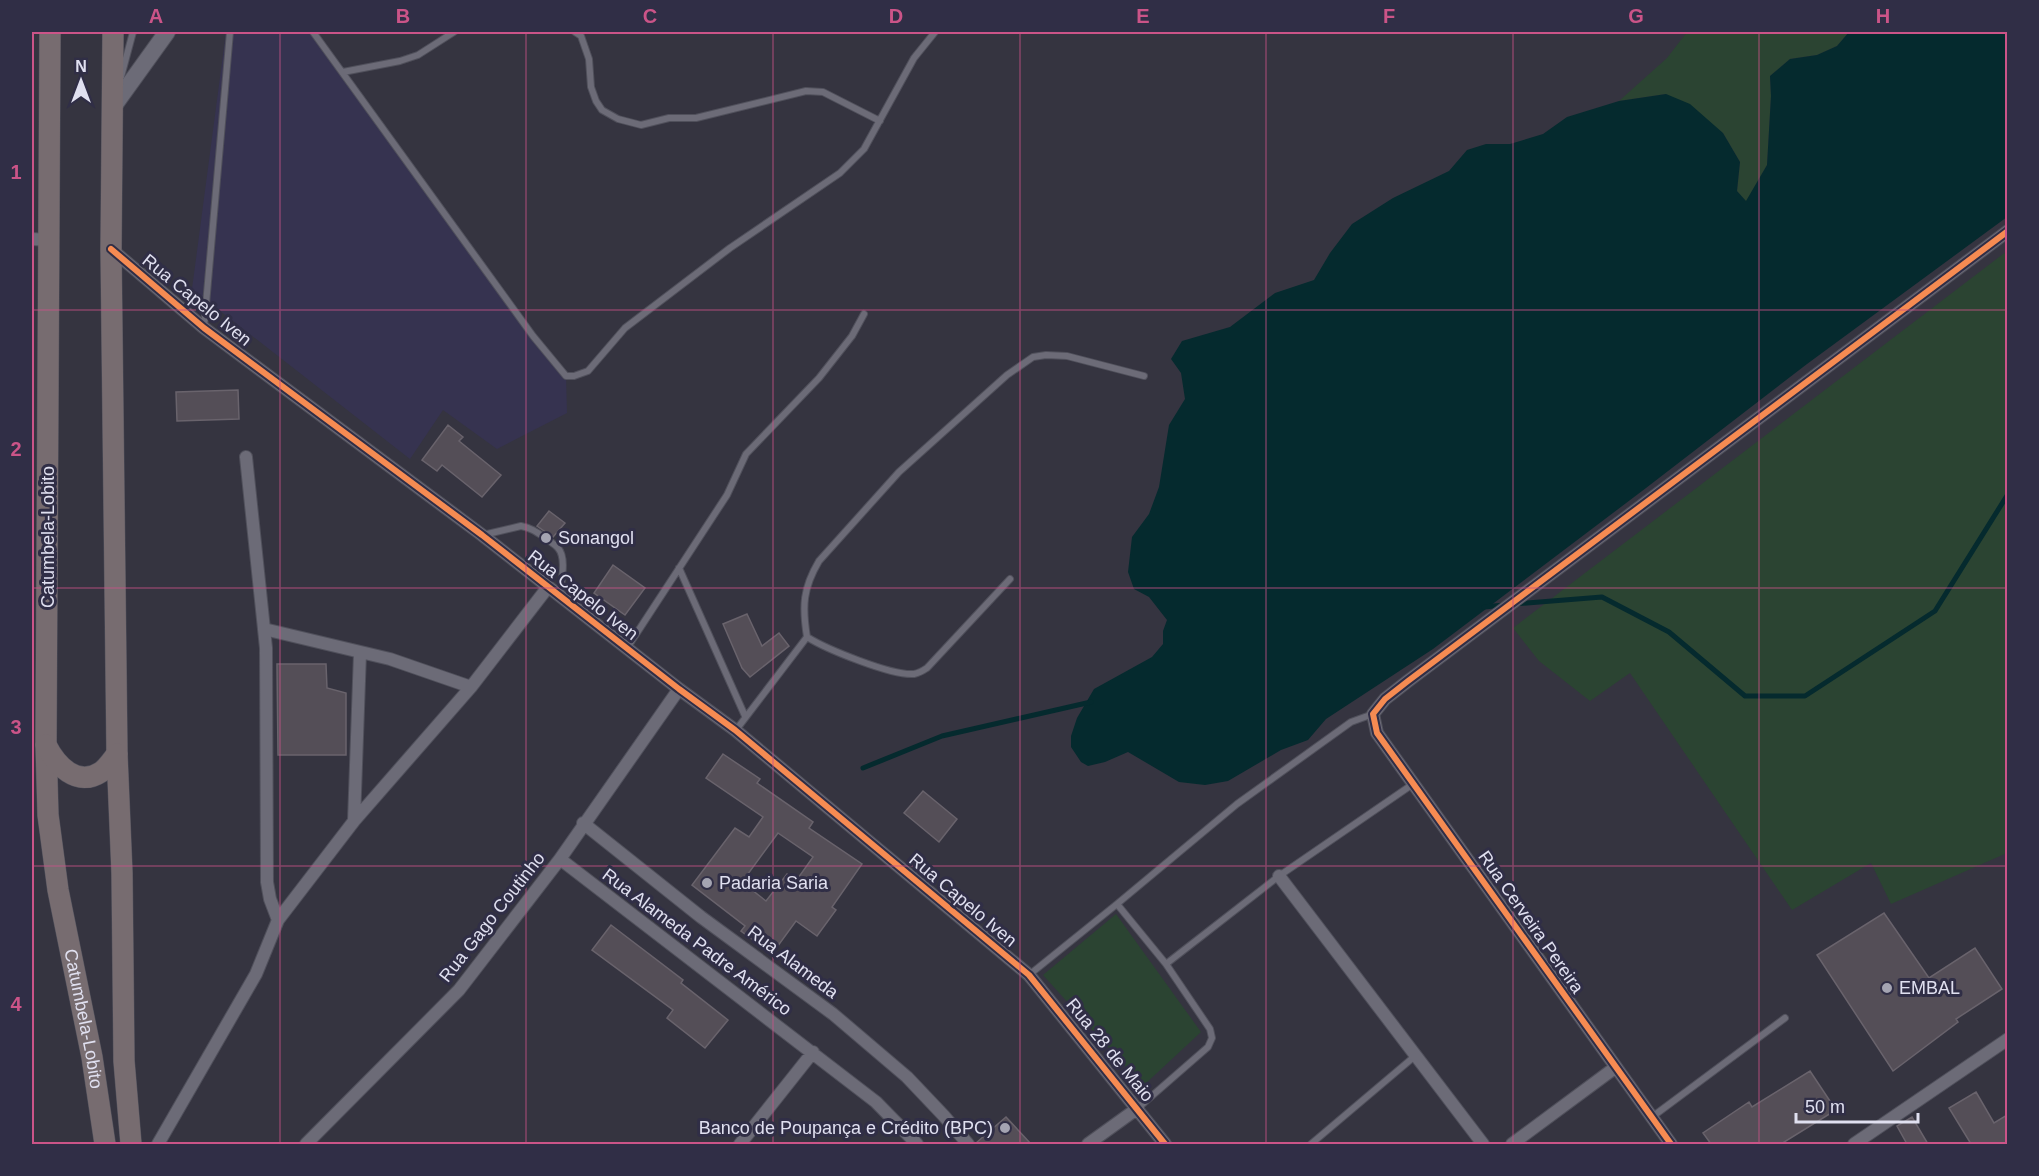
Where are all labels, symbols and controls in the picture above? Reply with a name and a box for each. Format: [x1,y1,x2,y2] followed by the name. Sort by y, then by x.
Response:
[149,5,163,27] text: A
[396,5,410,27] text: B
[643,5,657,27] text: C
[889,5,903,27] text: D
[1136,5,1150,27] text: E
[1383,5,1395,27] text: F
[1628,5,1644,27] text: G
[1876,5,1890,27] text: H
[51,51,111,111] north arrow
[75,58,87,75] text: N
[10,161,22,183] text: 1
[139,250,255,350] street label: Rua Capelo Iven
[10,438,22,460] text: 2
[38,466,58,608] street label: Catumbela-Lobito
[558,528,634,548] place label: Sonangol
[539,531,553,545] marker: Sonangol
[524,546,642,644] street label: Rua Capelo Iven
[10,716,22,738] text: 3
[1474,847,1588,998] street label: Rua Cerveira Pereira
[435,848,549,986] street label: Rua Gago Coutinho
[905,849,1021,951] street label: Rua Capelo Iven
[597,863,797,1021] street label: Rua Alameda Padre Américo
[719,873,829,893] place label: Padaria Saria
[700,876,714,890] marker: Padaria Saria
[743,921,843,1003] street label: Rua Alameda
[60,947,107,1090] street label: Catumbela-Lobito
[1899,978,1960,998] place label: EMBAL
[1880,981,1894,995] marker: EMBAL
[10,993,22,1015] text: 4
[1062,994,1158,1106] street label: Rua 28 de Maio
[1796,1086,1918,1124] scale bar
[1805,1097,1845,1117] text: 50 m
[699,1118,993,1138] place label: Banco de Poupança e Crédito (BPC)
[998,1121,1012,1135] marker: Banco de Poupança e Crédito (BPC)

